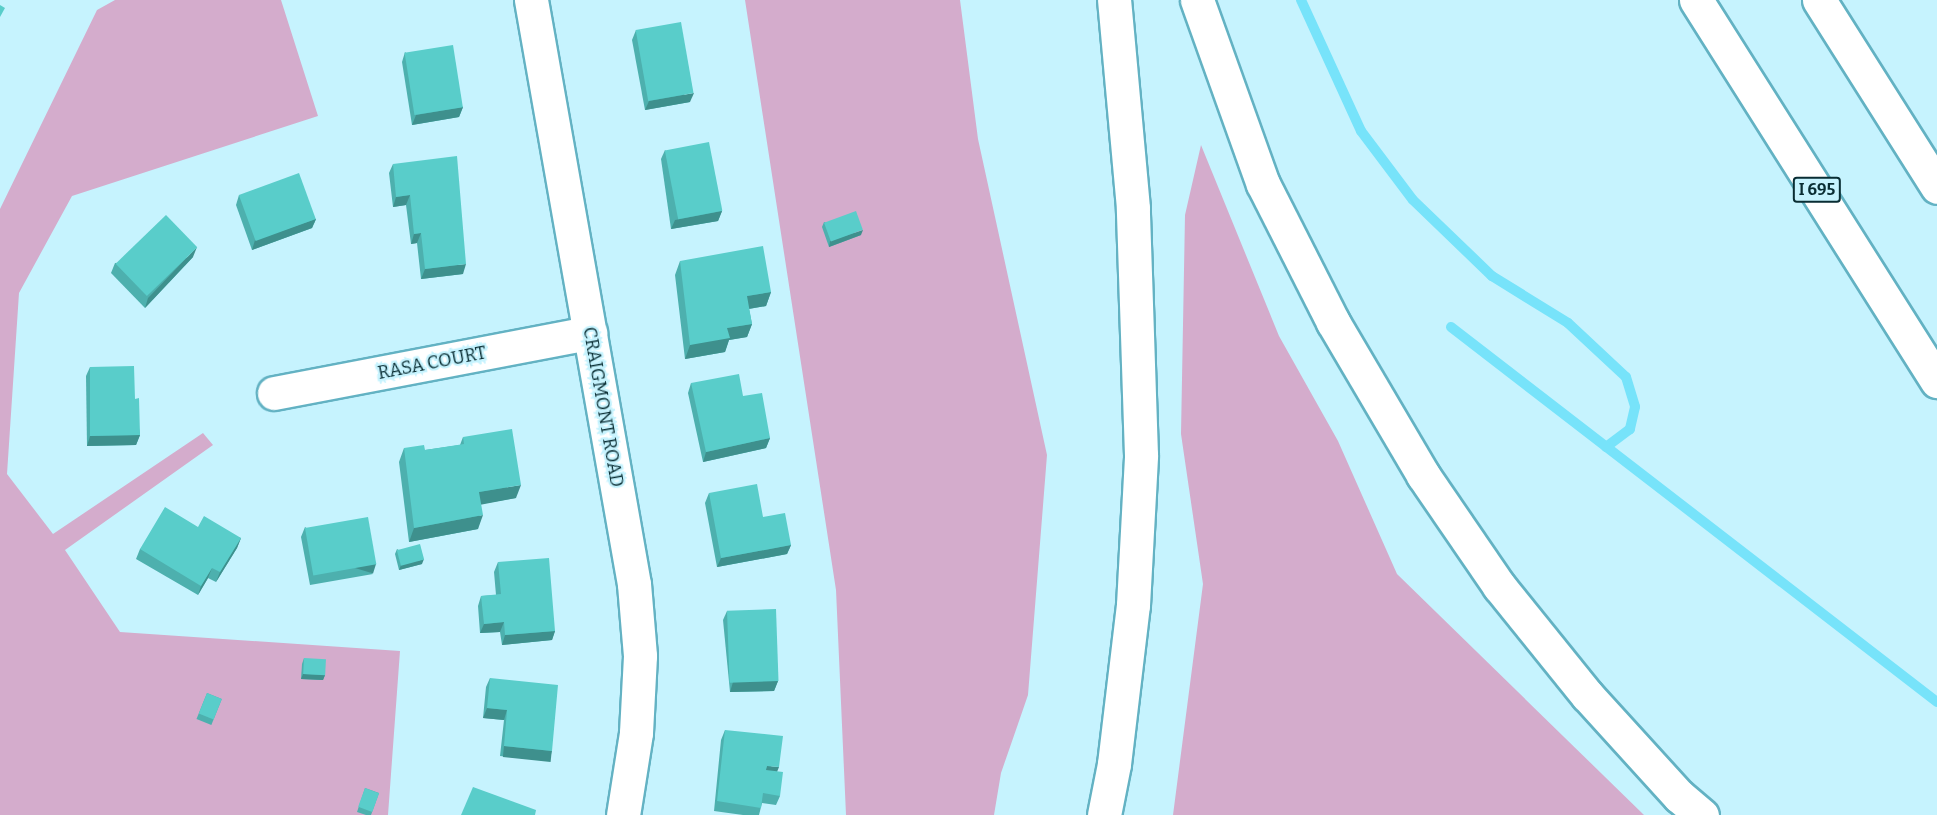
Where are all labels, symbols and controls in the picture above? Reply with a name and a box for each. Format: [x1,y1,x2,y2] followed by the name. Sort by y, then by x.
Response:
[1792,177,1842,203] road number: I 695
[578,325,628,489] street label: CRAIGMONT ROAD
[376,342,488,384] street label: RASA COURT

